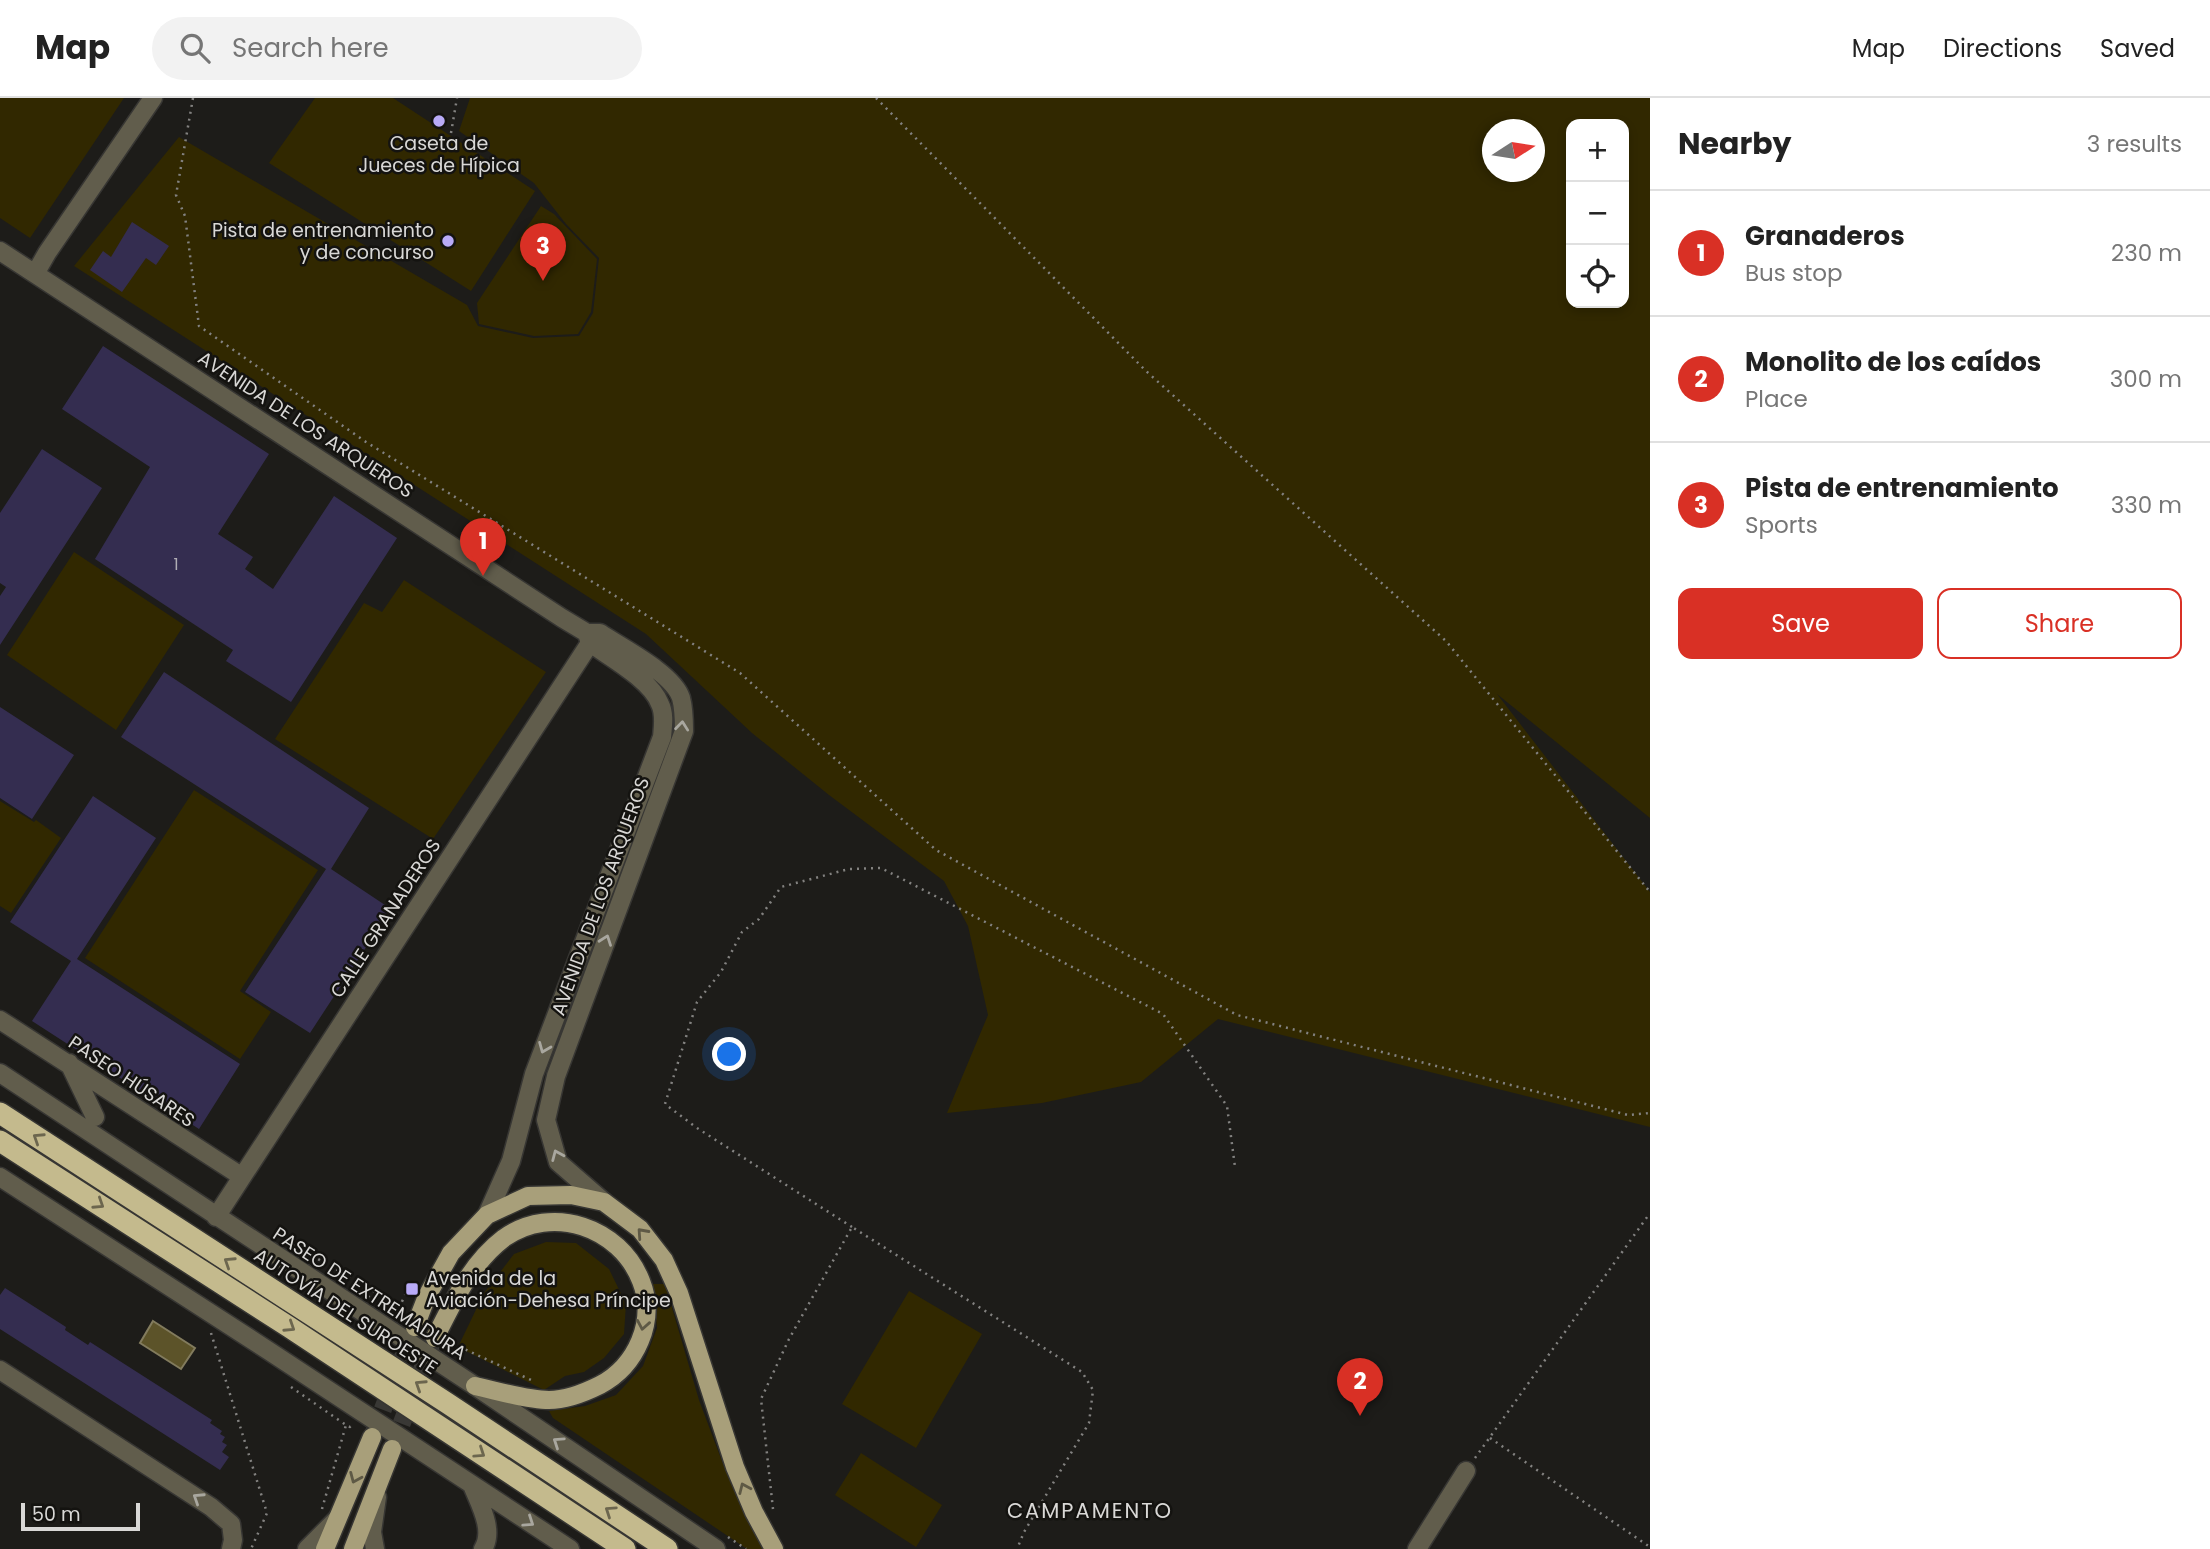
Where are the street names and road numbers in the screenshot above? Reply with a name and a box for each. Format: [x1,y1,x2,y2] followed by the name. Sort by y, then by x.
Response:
[193,344,419,504] street label: AVENIDA DE LOS ARQUEROS
[545,773,656,1019] street label: AVENIDA DE LOS ARQUEROS
[324,833,447,1003] street label: CALLE GRANADEROS
[63,1029,200,1134] street label: PASEO HÚSARES
[268,1221,472,1366] street label: PASEO DE EXTREMADURA
[249,1242,443,1381] street label: AUTOVÍA DEL SUROESTE

